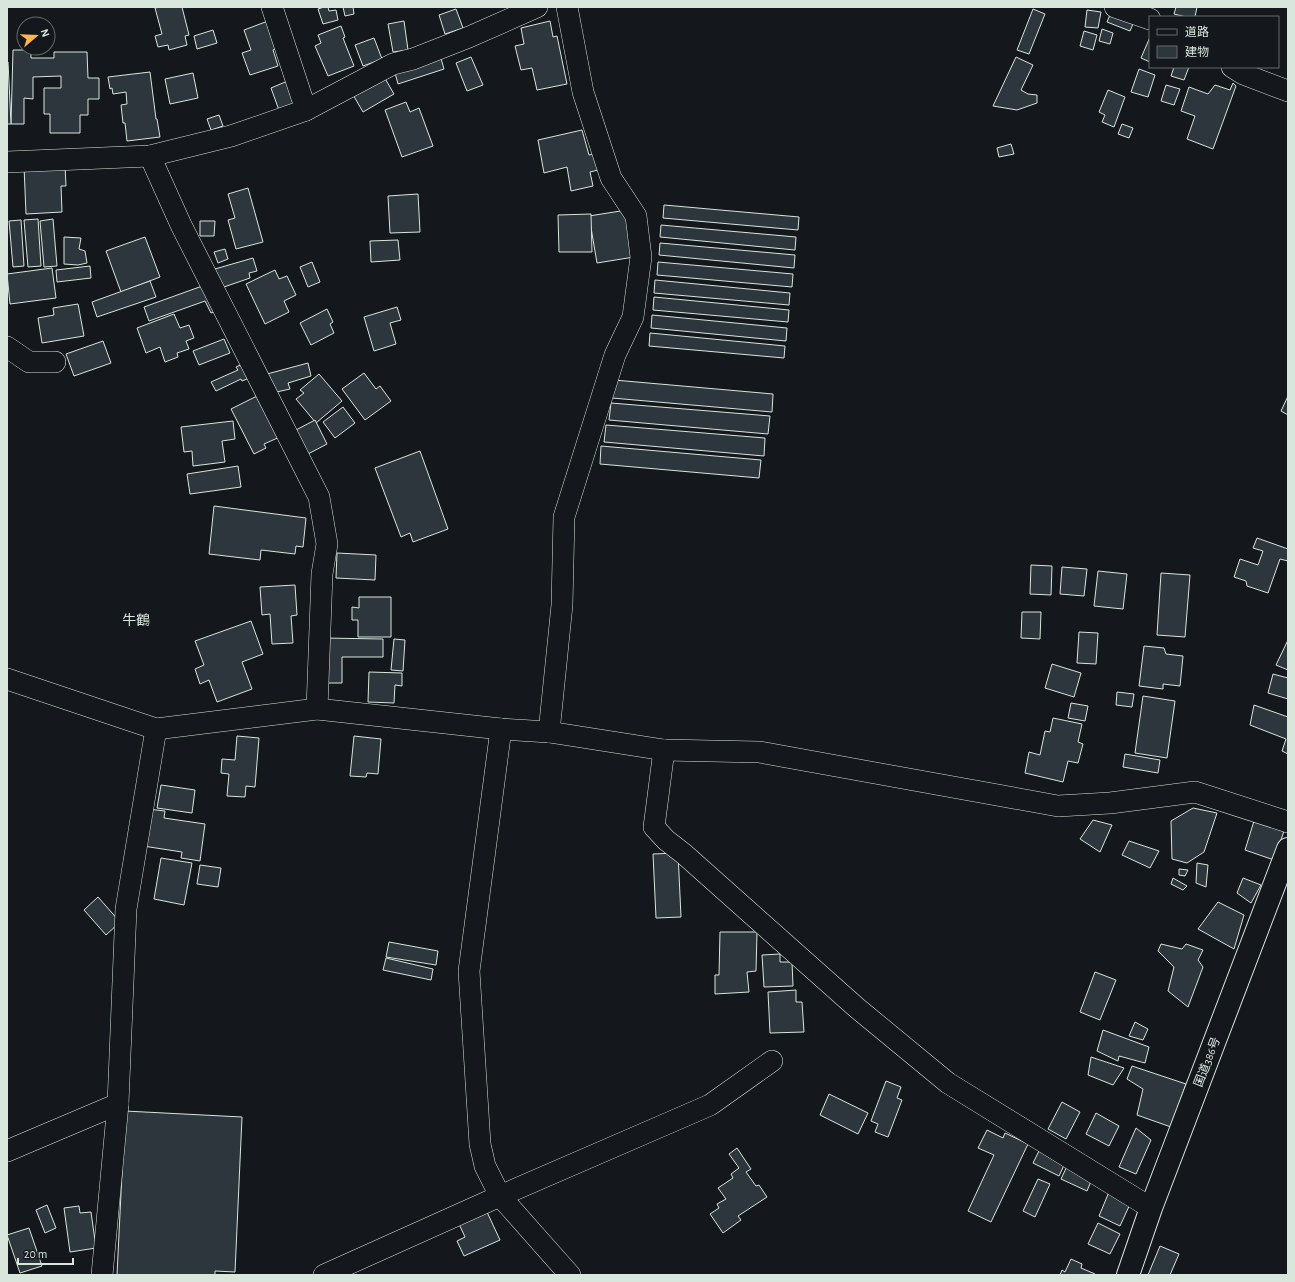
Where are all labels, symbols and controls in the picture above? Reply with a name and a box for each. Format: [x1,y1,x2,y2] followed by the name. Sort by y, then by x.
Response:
[16,16,56,56] north arrow
[1149,16,1279,68] legend
[1185,25,1209,38] text: 道路
[39,27,51,38] text: N
[1185,45,1209,58] text: 建物
[122,613,150,628] district label: 牛鶴
[1191,1035,1222,1089] street label: 国道386号
[18,1240,73,1266] scale bar
[24,1248,47,1260] text: 20 m

